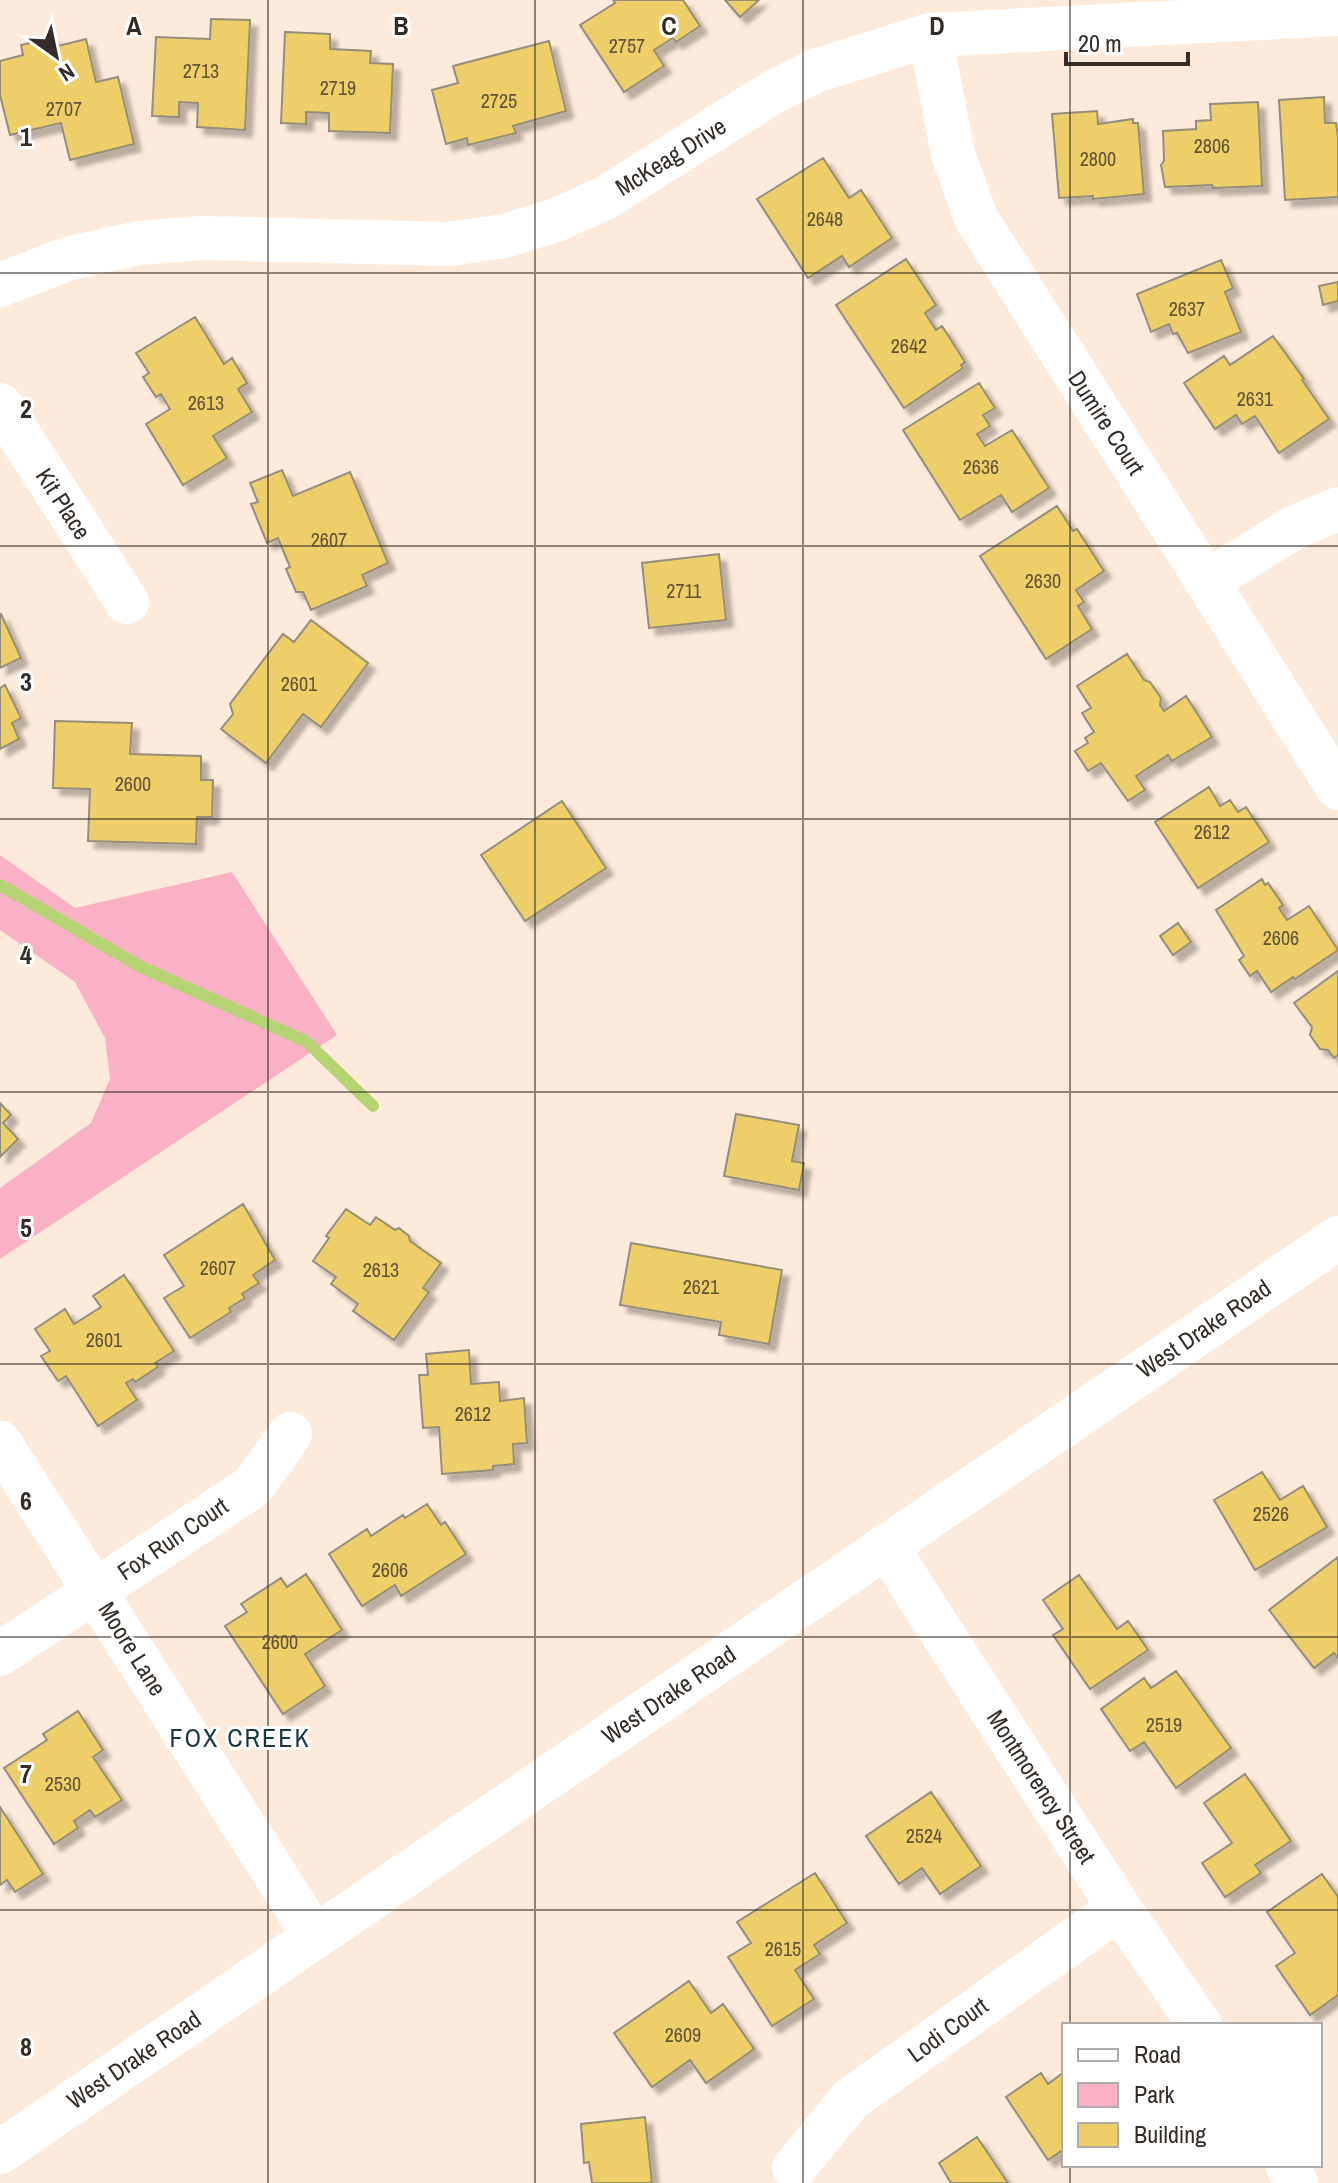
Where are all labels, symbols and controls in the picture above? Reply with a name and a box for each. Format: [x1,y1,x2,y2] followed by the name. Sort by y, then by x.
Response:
[126,8,142,43] text: A
[393,8,409,43] text: B
[661,8,677,43] text: C
[929,8,945,43] text: D
[16,16,96,96] north arrow
[1066,16,1188,66] scale bar
[1078,27,1122,59] text: 20 m
[609,32,645,59] house number: 2757
[53,57,81,89] text: N
[183,57,219,84] house number: 2713
[320,74,356,101] house number: 2719
[481,87,517,114] house number: 2725
[46,95,82,122] house number: 2707
[609,110,732,203] street label: McKeag Drive
[20,119,32,154] text: 1
[1194,132,1230,159] house number: 2806
[1080,145,1116,172] house number: 2800
[807,205,843,232] house number: 2648
[1169,295,1205,322] house number: 2637
[891,332,927,359] house number: 2642
[1061,364,1153,481] street label: Dumire Court
[1237,385,1273,412] house number: 2631
[188,389,224,416] house number: 2613
[20,391,32,426] text: 2
[963,453,999,480] house number: 2636
[29,462,99,545] street label: Kit Place
[311,526,347,553] house number: 2607
[1025,567,1061,594] house number: 2630
[666,577,702,604] house number: 2711
[20,664,32,699] text: 3
[281,670,317,697] house number: 2601
[115,770,151,797] house number: 2600
[1194,818,1230,845] house number: 2612
[1263,924,1299,951] house number: 2606
[20,937,32,972] text: 4
[20,1210,32,1245] text: 5
[200,1254,236,1281] house number: 2607
[363,1256,399,1283] house number: 2613
[1130,1272,1277,1385] street label: West Drake Road
[683,1273,719,1300] house number: 2621
[86,1326,122,1353] house number: 2601
[455,1400,491,1427] house number: 2612
[20,1483,32,1518] text: 6
[111,1489,234,1587] street label: Fox Run Court
[1253,1500,1289,1527] house number: 2526
[372,1556,408,1583] house number: 2606
[91,1595,174,1701] street label: Moore Lane
[262,1628,298,1655] house number: 2600
[595,1638,742,1751] street label: West Drake Road
[980,1703,1104,1870] street label: Montmorency Street
[1146,1711,1182,1738] house number: 2519
[169,1720,311,1755] district label: FOX CREEK
[20,1756,32,1791] text: 7
[45,1770,81,1797] house number: 2530
[906,1822,942,1849] house number: 2524
[765,1935,801,1962] house number: 2615
[901,1989,994,2069] street label: Lodi Court
[60,2003,207,2116] street label: West Drake Road
[665,2021,701,2048] house number: 2609
[1062,2023,1322,2167] legend
[20,2029,32,2064] text: 8
[1134,2038,1181,2070] text: Road
[1134,2078,1175,2110] text: Park
[1134,2118,1206,2150] text: Building

